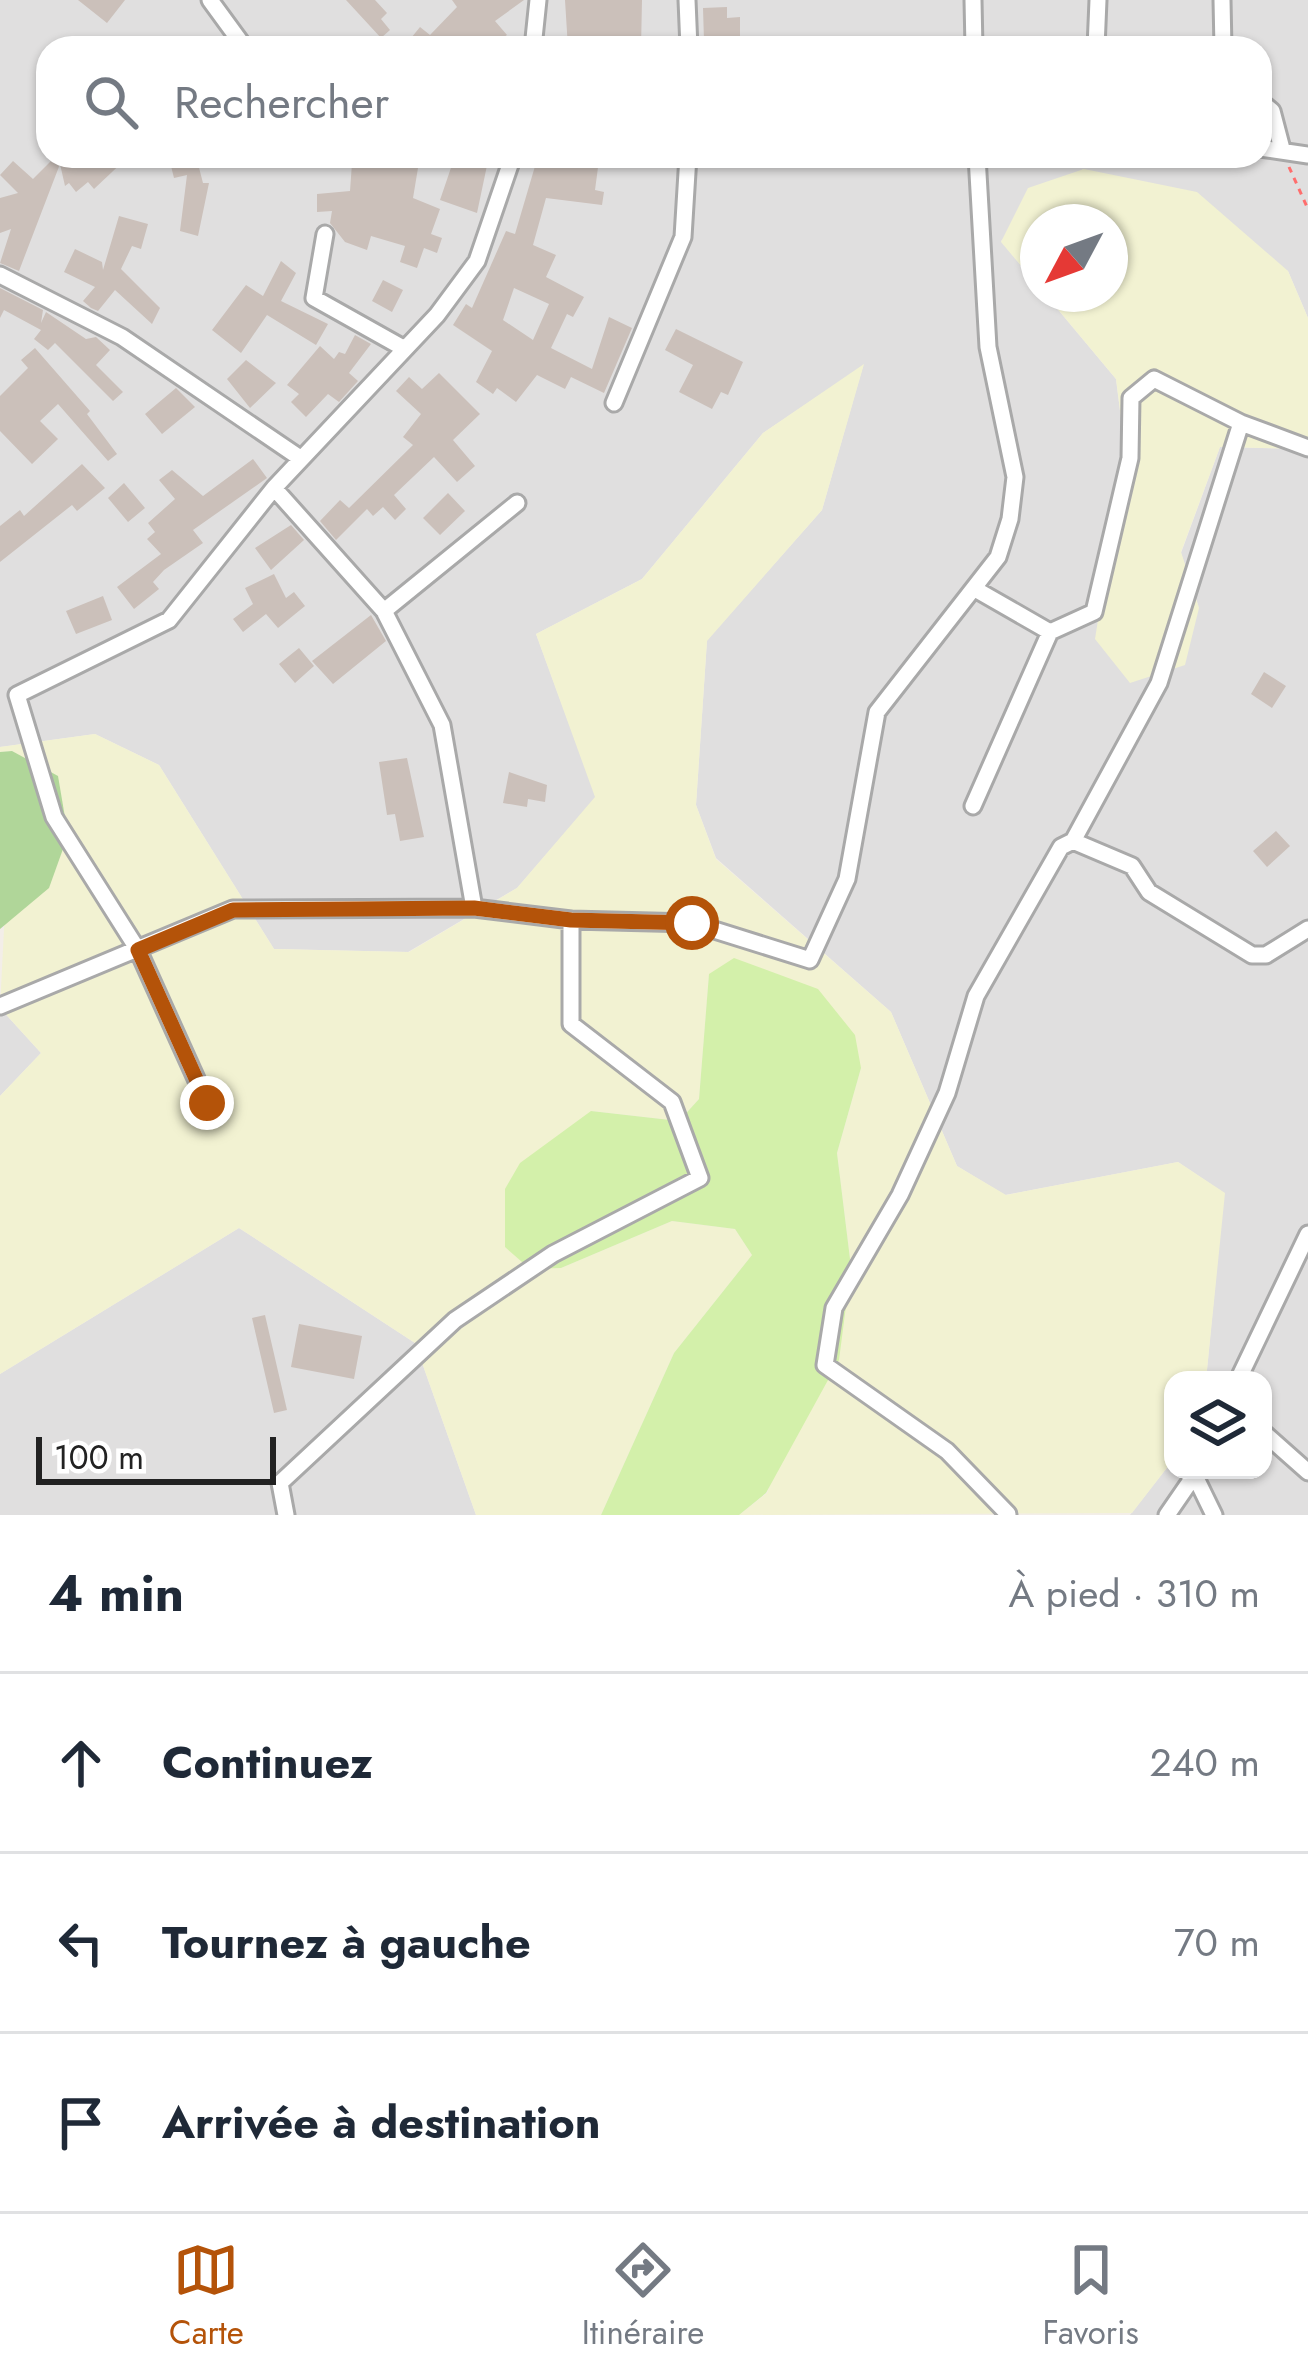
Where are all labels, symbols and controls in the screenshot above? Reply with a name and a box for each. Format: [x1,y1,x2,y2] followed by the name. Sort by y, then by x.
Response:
[36,36,1272,168] search box
[78,69,144,135] icon: search
[174,70,389,135] text: Rechercher
[1020,204,1128,312] north arrow
[665,896,719,950] route start
[180,1076,234,1130] route end
[1164,1371,1272,1479] map controls
[1164,1371,1272,1479] button: layers
[36,1431,276,1484] scale bar
[54,1434,144,1481] text: 100 m
[48,1556,184,1630] text: 4 min
[1008,1565,1260,1622] text: À pied · 310 m
[48,1730,114,1796] icon: ahead
[162,1730,373,1795] text: Continuez
[1150,1734,1260,1791] text: 240 m
[48,1910,114,1976] icon: left
[162,1910,531,1975] text: Tournez à gauche
[1174,1914,1260,1971] text: 70 m
[48,2090,114,2156] icon: arrive
[162,2090,601,2155] text: Arrivée à destination
[169,2237,244,2356] tab: Carte
[582,2237,704,2356] tab: Itinéraire
[1042,2237,1139,2356] tab: Favoris

